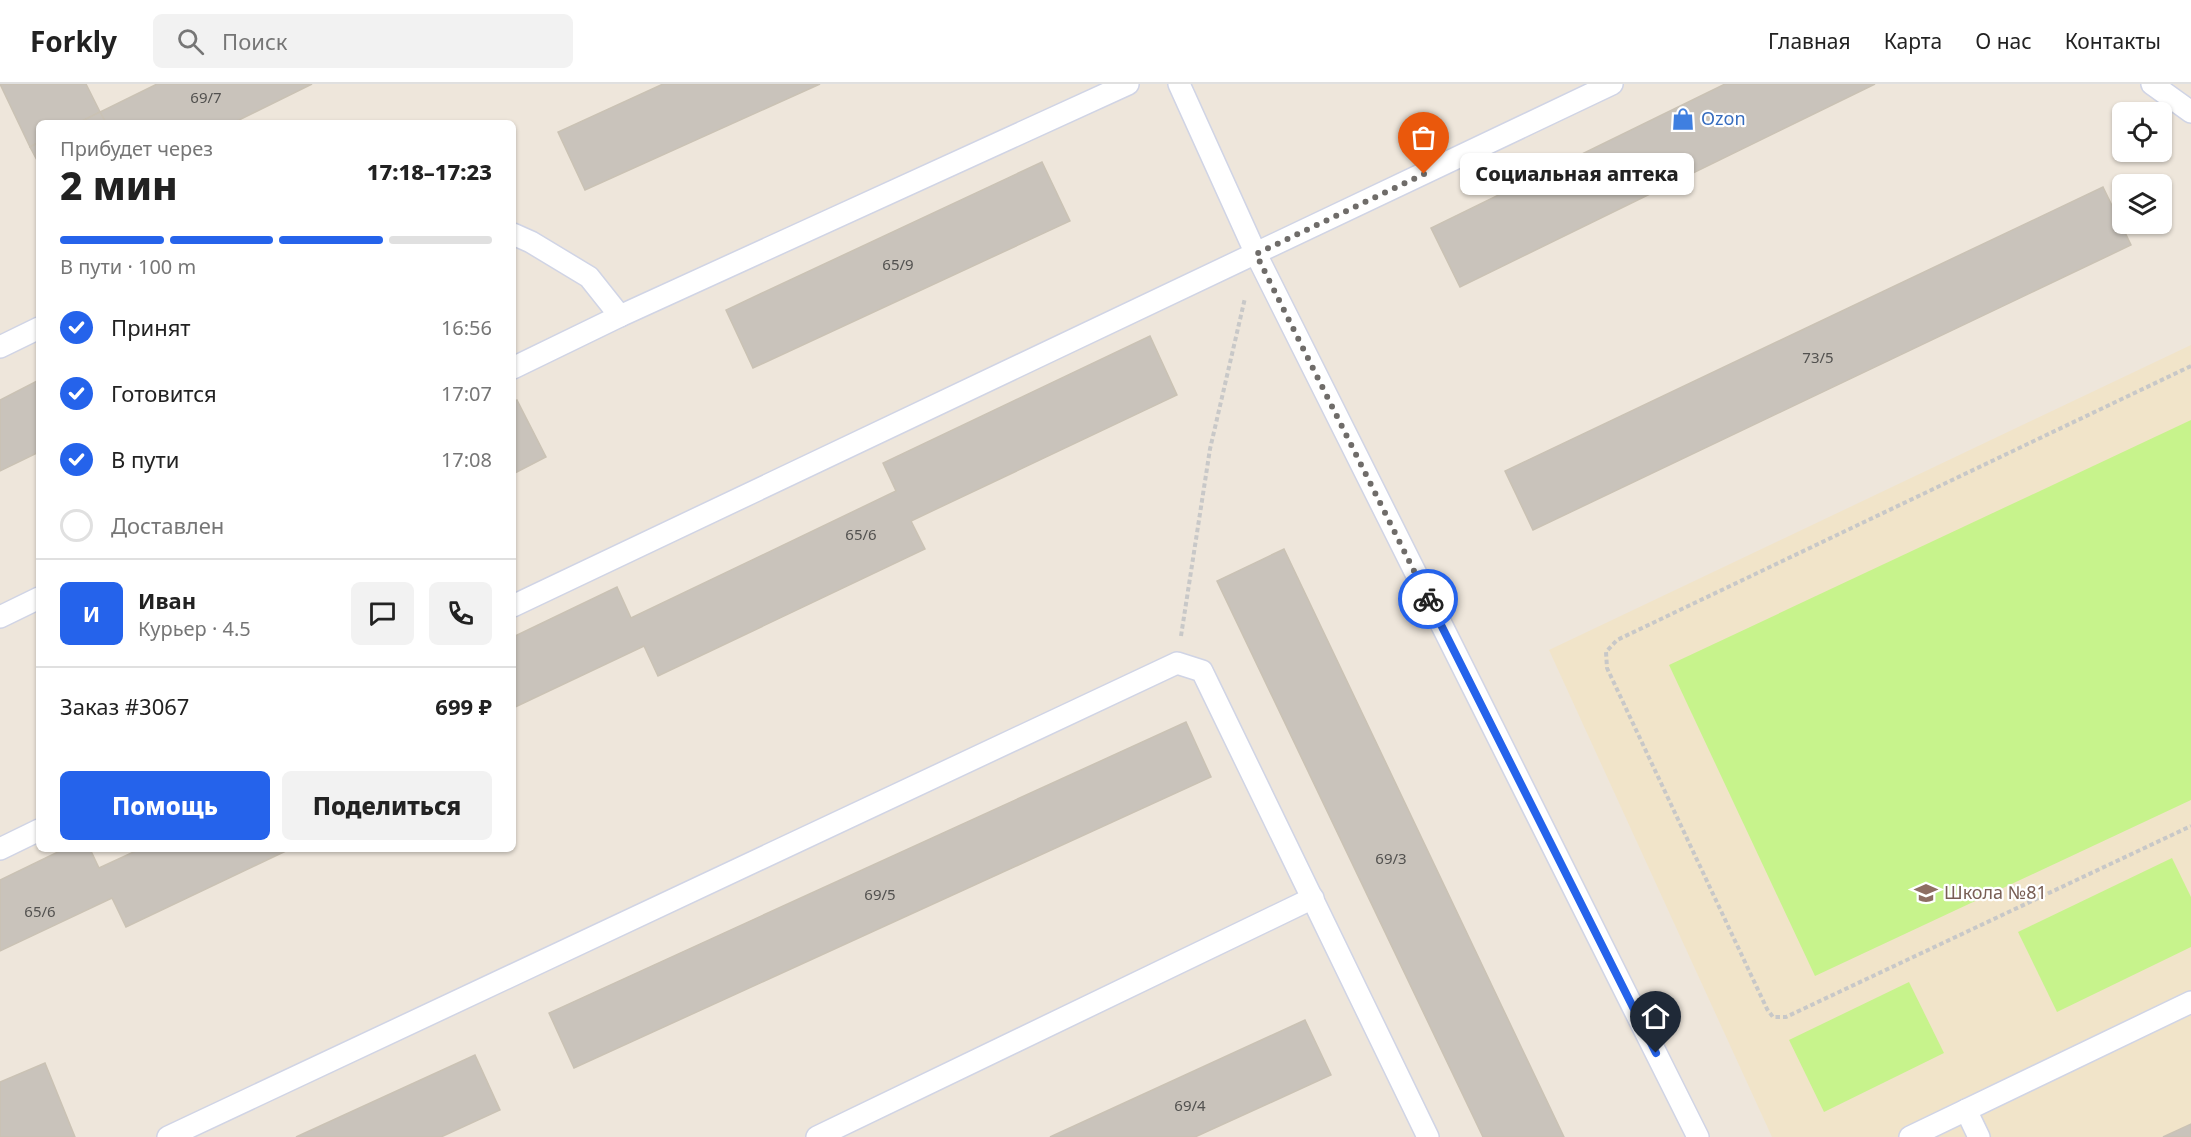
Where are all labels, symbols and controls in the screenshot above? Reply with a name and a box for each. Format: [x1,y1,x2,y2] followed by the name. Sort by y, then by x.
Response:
[153,14,573,68] search box
[30,22,117,60] text: Forkly
[174,25,207,58] icon: search
[222,26,287,56] text: Поиск
[1768,27,1851,55] text: Главная
[1884,27,1942,55] text: Карта
[1975,27,2032,55] text: О нас
[2065,27,2161,55] text: Контакты
[190,87,222,107] house number: 69/7
[2112,102,2172,234] map controls
[2112,102,2172,162] button: locate
[1670,106,1696,132] shop icon: Ozon
[1701,106,1746,130] place label: Ozon
[1398,112,1449,174] pin
[1407,121,1440,154] icon: bag
[60,135,213,162] text: Прибудет через
[1460,153,1694,195] callout: Социальная аптека
[367,156,492,186] text: 17:18–17:23
[60,158,178,211] text: 2 мин
[1475,160,1679,187] text: Социальная аптека
[2112,174,2172,234] button: layers
[60,253,196,280] text: В пути · 100 m
[882,254,914,274] house number: 65/9
[60,311,93,344] icon: check
[111,312,191,342] text: Принят
[441,314,492,341] text: 16:56
[1802,347,1834,367] house number: 73/5
[60,377,93,410] icon: check
[111,378,217,408] text: Готовится
[441,380,492,407] text: 17:07
[60,443,93,476] icon: check
[111,444,179,474] text: В пути
[441,446,492,473] text: 17:08
[111,510,224,540] text: Доставлен
[845,524,877,544] house number: 65/6
[1398,569,1458,629] courier
[351,582,414,645] button: chat
[429,582,492,645] button: phone
[1412,583,1445,616] icon: bike
[138,585,196,615] text: Иван
[83,598,100,628] text: И
[138,615,251,642] text: Курьер · 4.5
[60,691,189,721] text: Заказ #3067
[435,691,492,721] text: 699 ₽
[60,771,270,840] button: Помощь
[282,771,492,840] button: Поделиться
[1375,848,1407,868] house number: 69/3
[1913,880,1939,906] school or university icon: Школа №81
[1944,880,2047,904] place label: Школа №81
[864,884,896,904] house number: 69/5
[24,901,56,921] house number: 65/6
[1630,991,1681,1053] pin
[1639,1000,1672,1033] icon: home
[1174,1095,1206,1115] house number: 69/4

